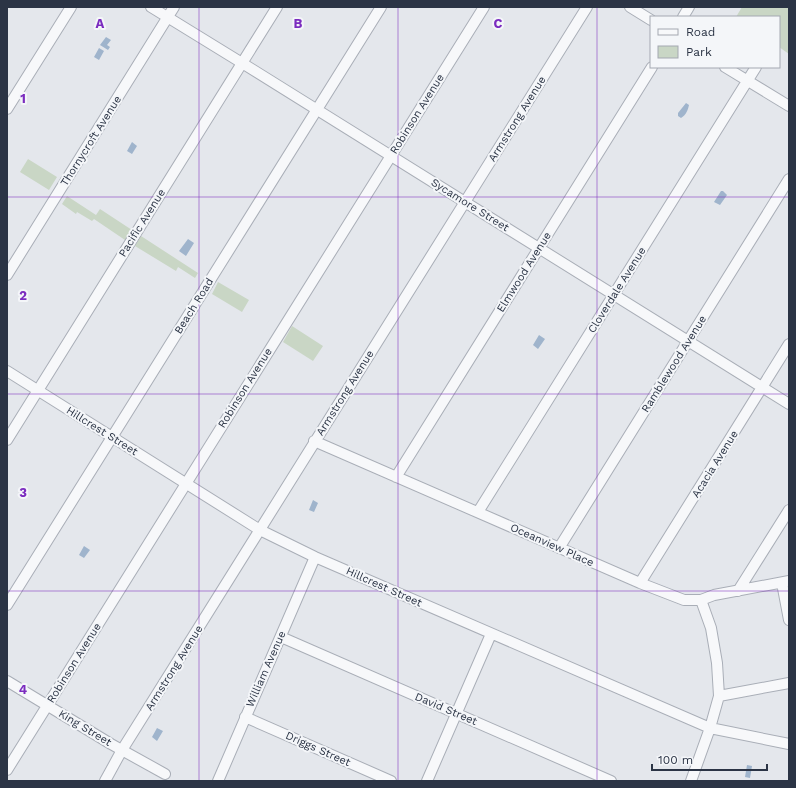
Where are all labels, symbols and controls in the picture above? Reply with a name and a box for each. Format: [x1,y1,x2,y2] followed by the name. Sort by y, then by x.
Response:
[96,16,105,31] text: A
[294,16,303,31] text: B
[494,16,503,31] text: C
[650,16,780,68] legend
[686,25,715,39] text: Road
[686,45,712,59] text: Park
[387,72,447,156] street label: Robinson Avenue
[485,74,549,164] street label: Armstrong Avenue
[20,91,26,106] text: 1
[58,93,124,189] street label: Thornycroft Avenue
[429,176,512,234] street label: Sycamore Street
[116,187,168,259] street label: Pacific Avenue
[494,229,554,315] street label: Elmwood Avenue
[585,245,649,335] street label: Cloverdale Avenue
[172,276,216,336] street label: Beach Road
[19,288,27,303] text: 2
[639,313,709,415] street label: Ramblewood Avenue
[215,346,275,430] street label: Robinson Avenue
[313,348,377,438] street label: Armstrong Avenue
[64,404,140,458] street label: Hillcrest Street
[689,428,741,500] street label: Acacia Avenue
[19,485,27,500] text: 3
[508,521,596,569] street label: Oceanview Place
[344,564,424,610] street label: Hillcrest Street
[44,621,104,705] street label: Robinson Avenue
[142,623,206,713] street label: Armstrong Avenue
[243,629,289,709] street label: William Avenue
[19,682,28,697] text: 4
[413,690,479,728] street label: David Street
[56,707,114,749] street label: King Street
[284,729,353,769] street label: Driggs Street
[652,746,767,772] scale bar
[658,753,693,767] text: 100 m

